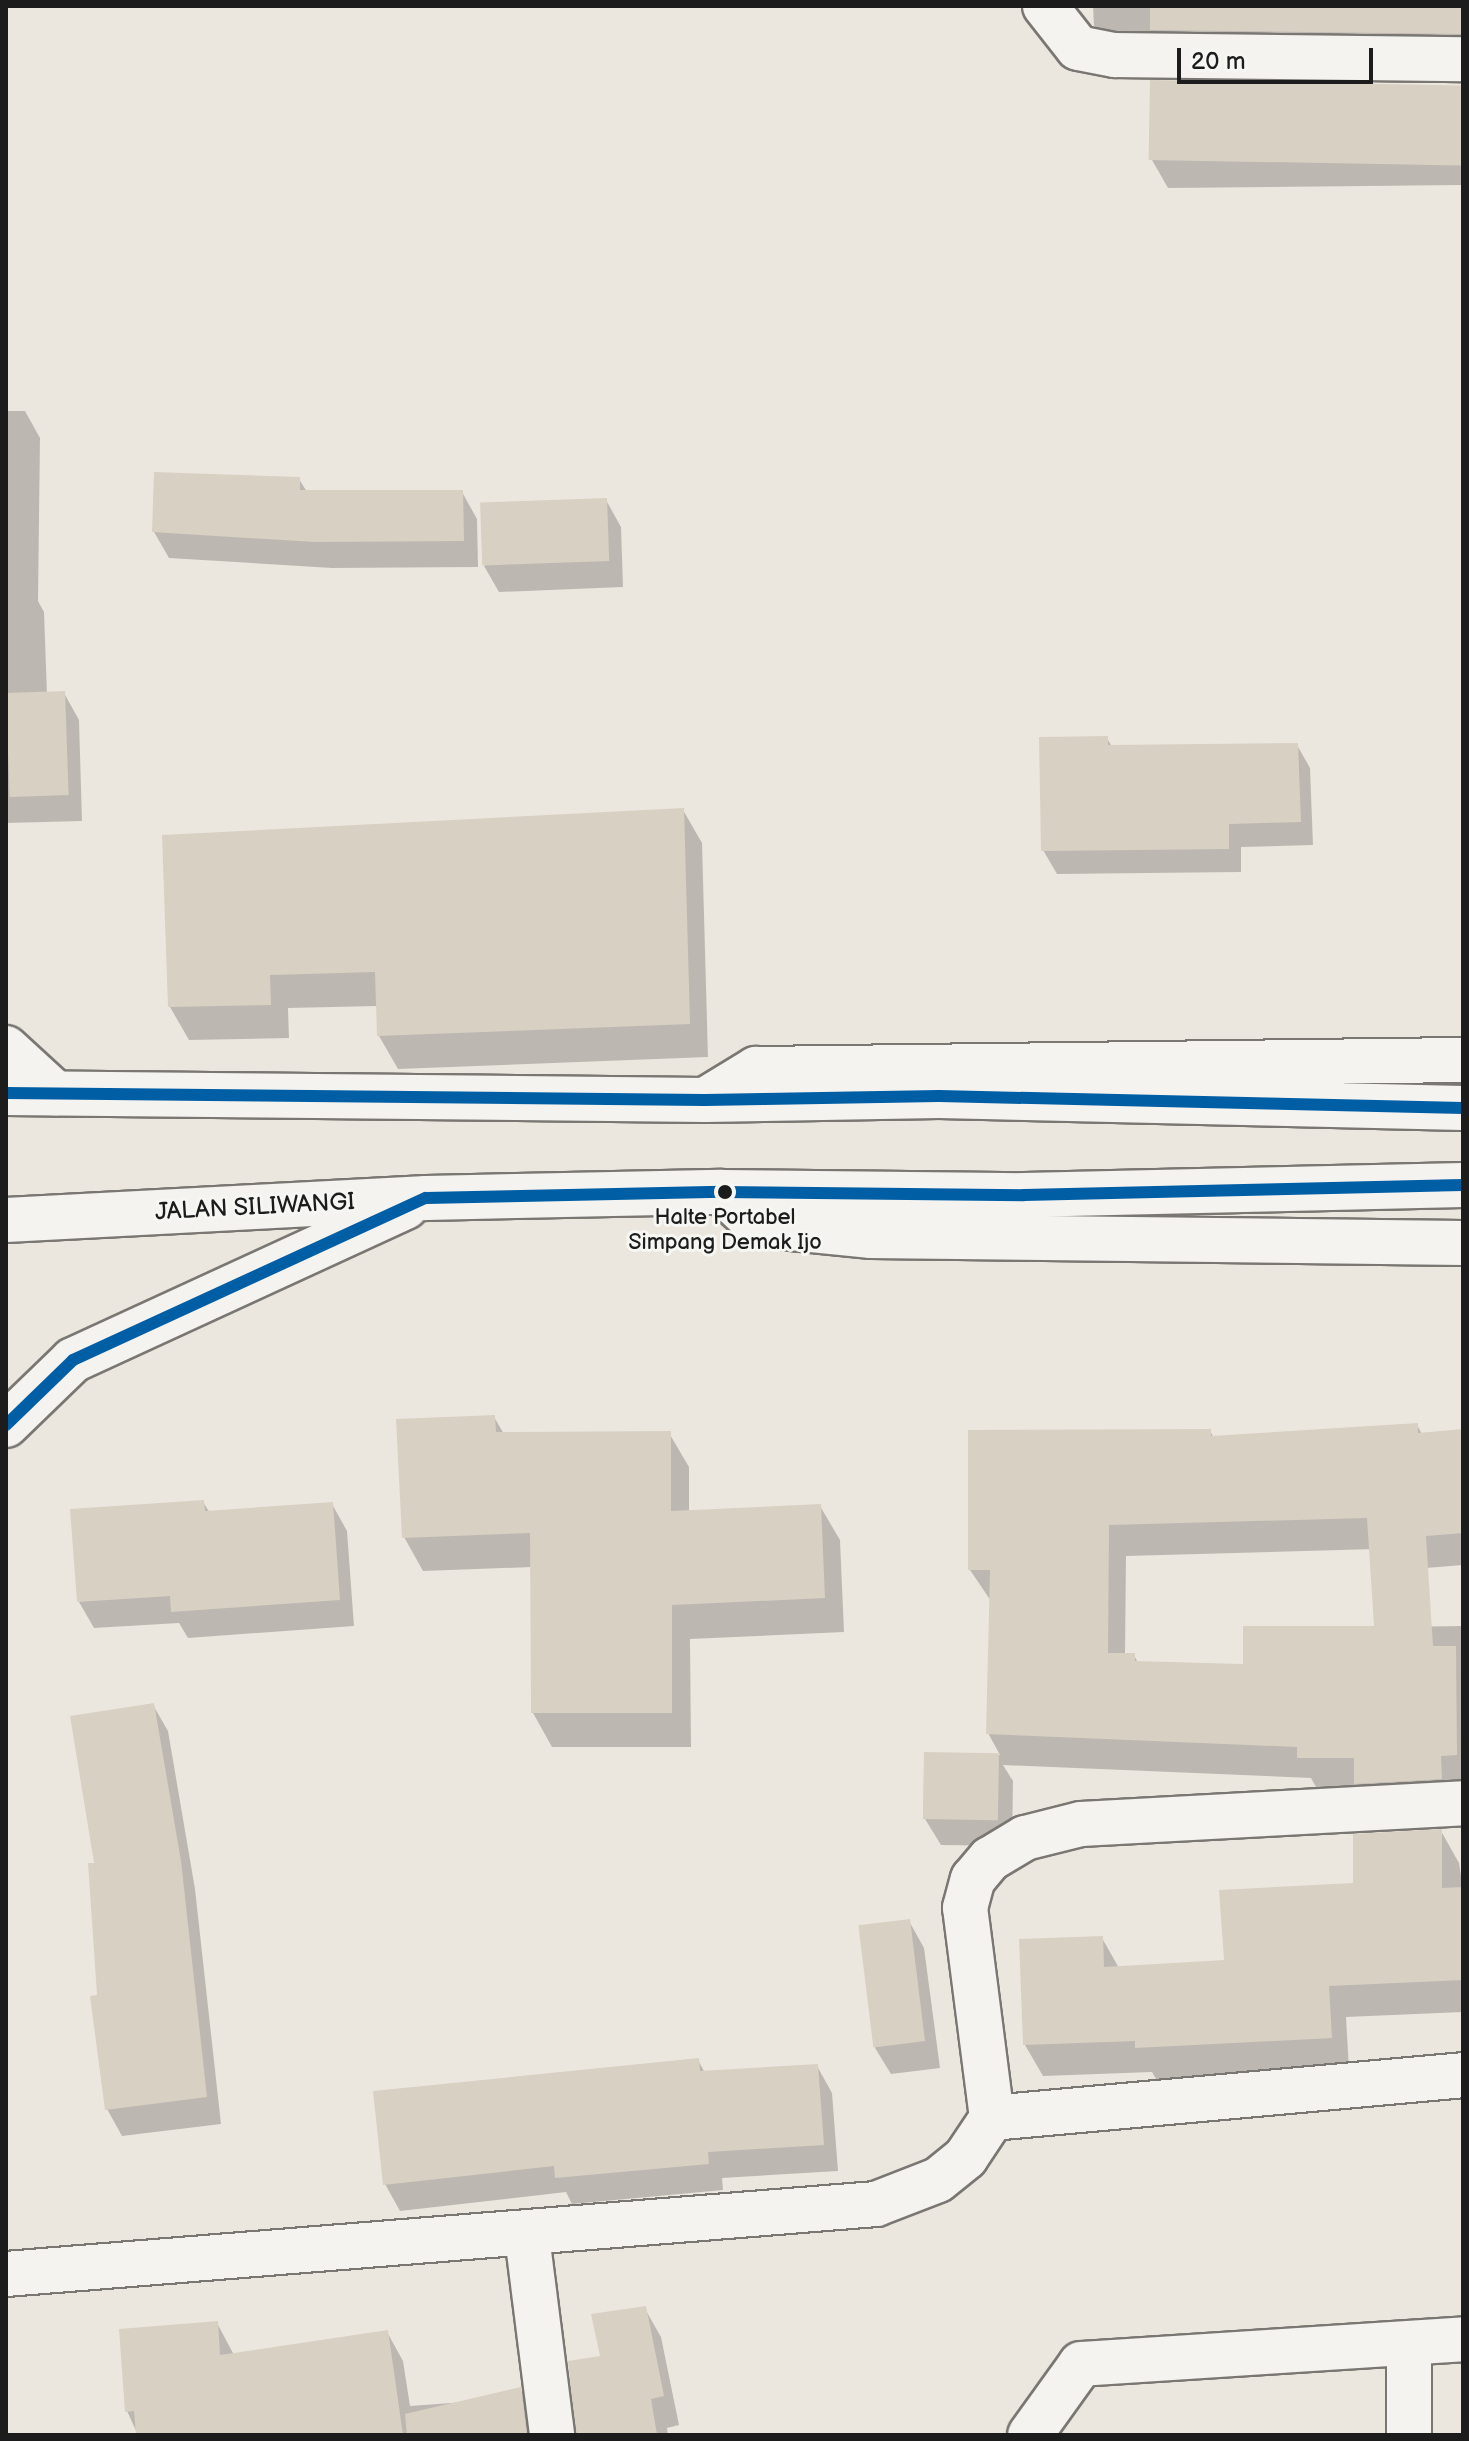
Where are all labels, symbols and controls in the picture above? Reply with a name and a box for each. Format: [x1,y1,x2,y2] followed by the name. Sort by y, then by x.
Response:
[1181,32,1377,82] scale bar
[1191,47,1246,76] text: 20 m
[717,1184,733,1200] marker: Halte Portabel Simpang Demak Ijo
[154,1187,356,1227] street label: JALAN SILIWANGI
[628,1204,822,1256] place label: Halte Portabel Simpang Demak Ijo

